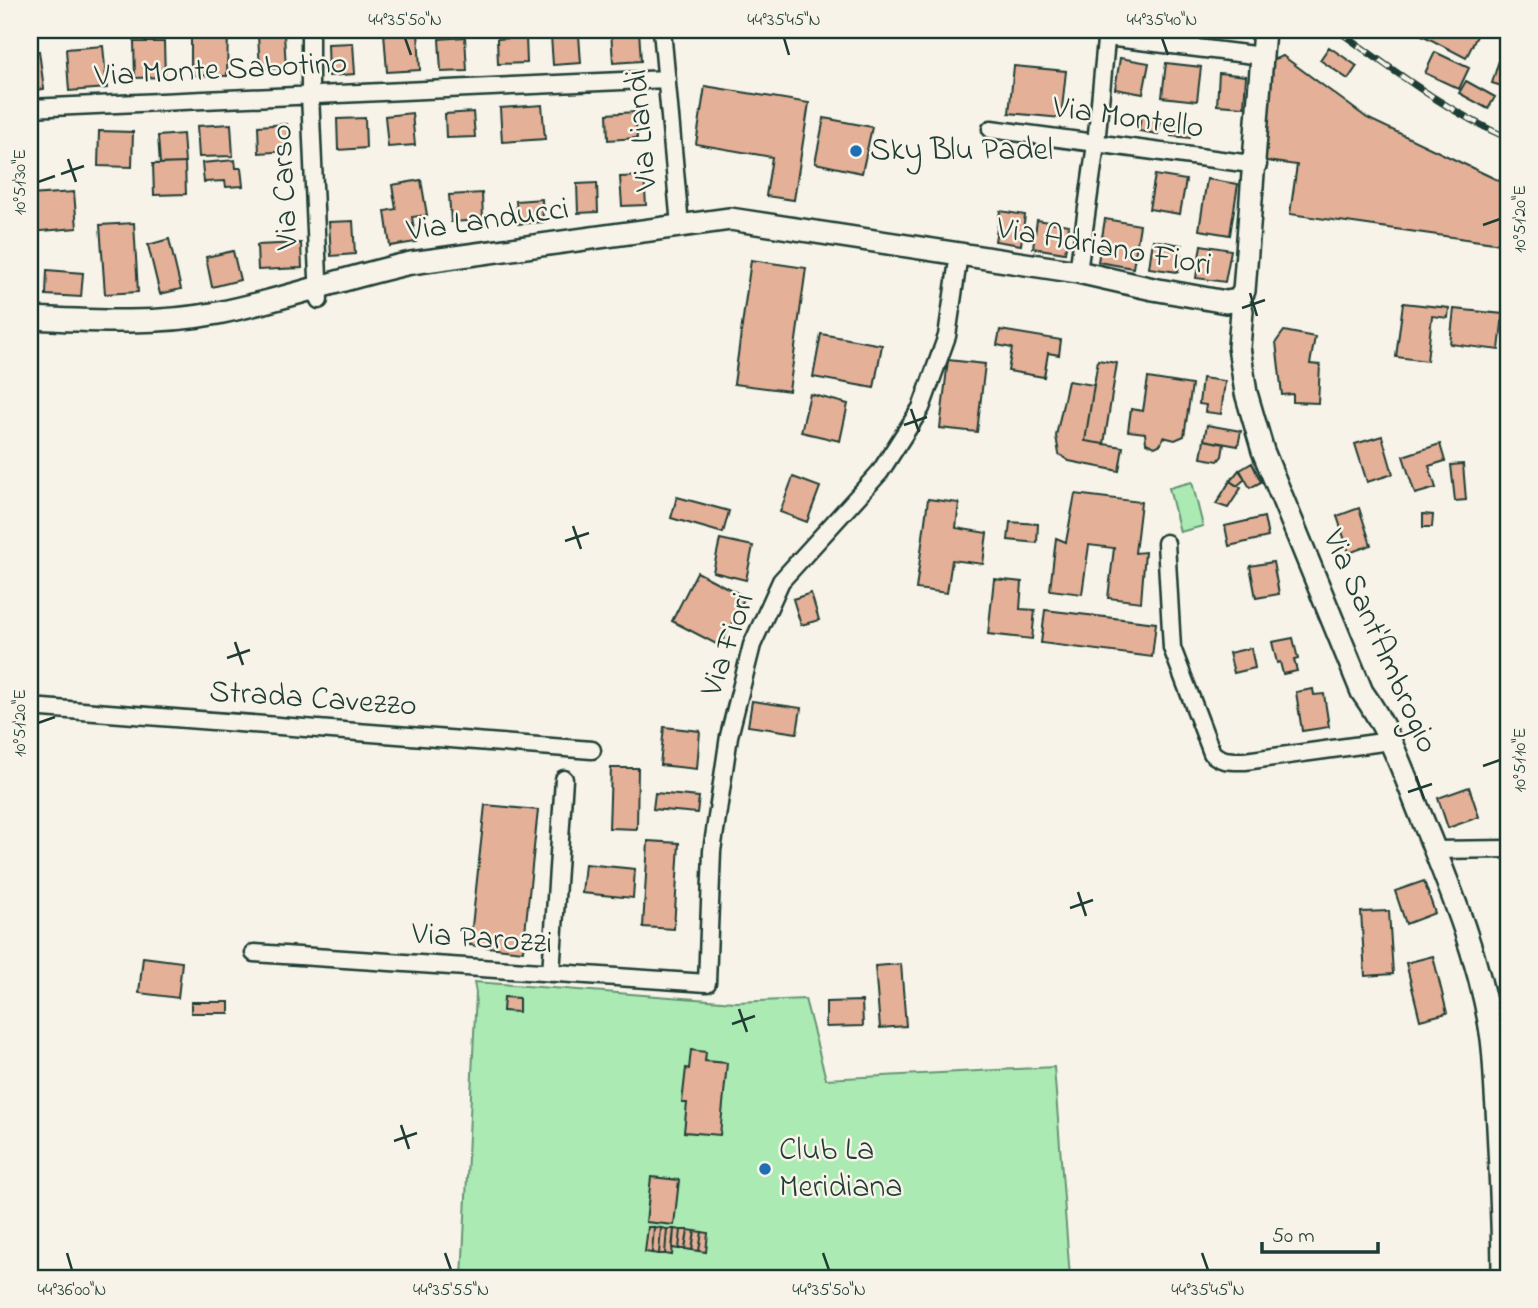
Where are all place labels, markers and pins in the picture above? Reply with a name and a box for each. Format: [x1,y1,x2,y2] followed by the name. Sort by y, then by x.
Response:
[870,128,1053,175] place label: Sky Blu Padel
[848,143,864,159] marker: Sky Blu Padel
[779,1128,903,1212] place label: Club La Meridiana
[757,1161,773,1177] marker: Club La Meridiana

